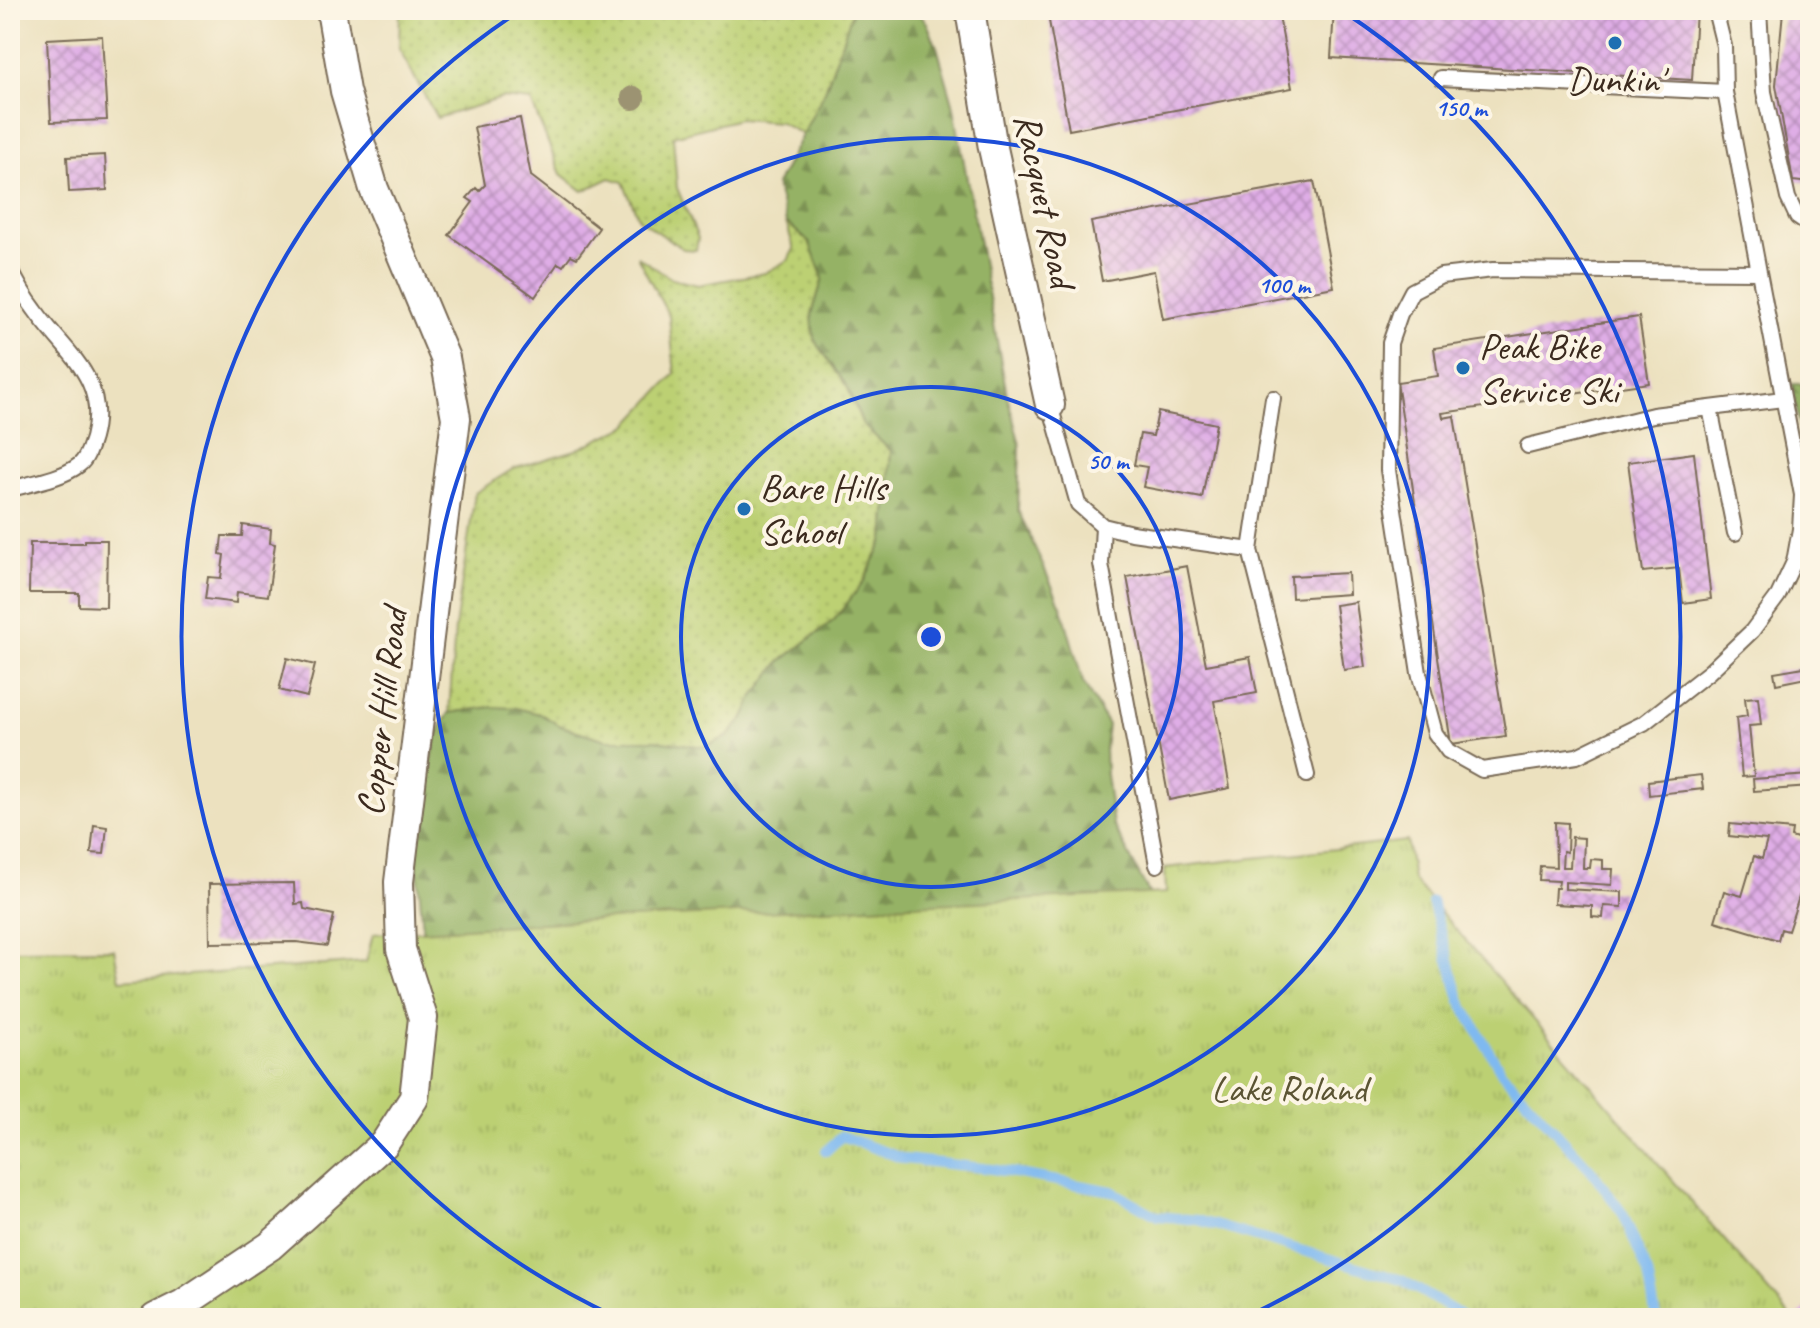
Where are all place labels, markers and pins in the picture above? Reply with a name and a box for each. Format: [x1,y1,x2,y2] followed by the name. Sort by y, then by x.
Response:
[1606,34,1624,52] marker: Dunkin'
[1567,56,1670,103] place label: Dunkin'
[1479,323,1622,414] place label: Peak Bike Service Ski
[1454,359,1472,377] marker: Peak Bike Service Ski
[760,464,890,555] place label: Bare Hills School
[735,500,753,518] marker: Bare Hills School
[917,623,945,651] centre of rings

